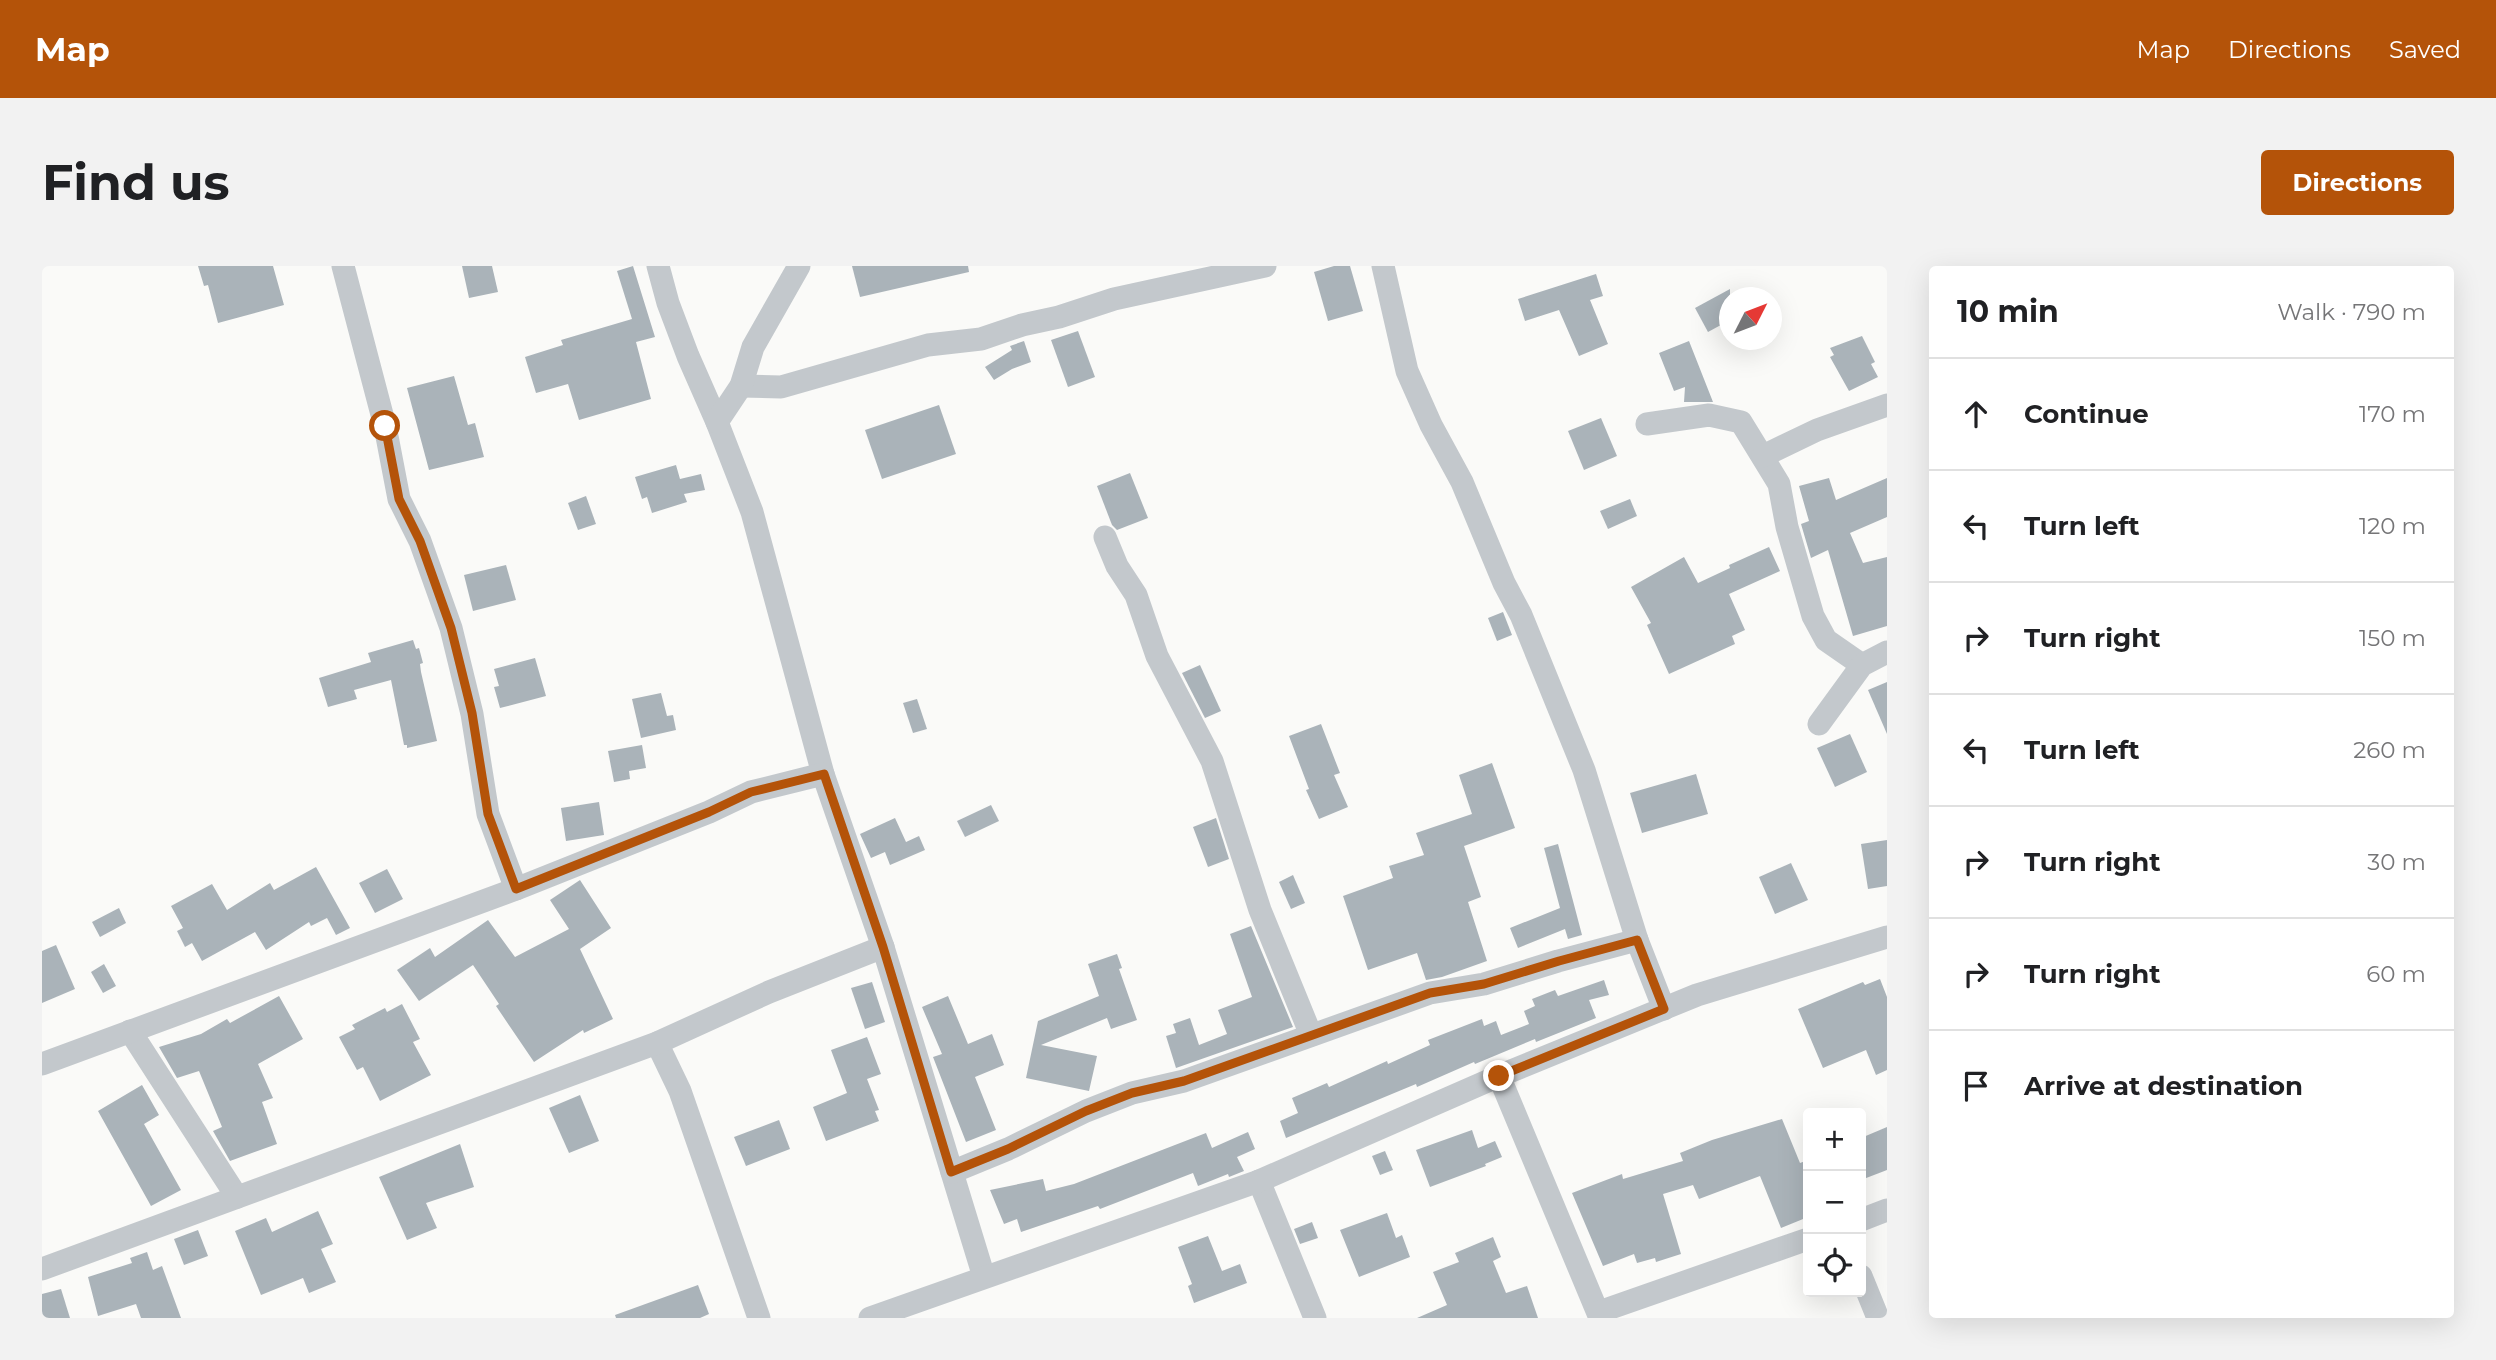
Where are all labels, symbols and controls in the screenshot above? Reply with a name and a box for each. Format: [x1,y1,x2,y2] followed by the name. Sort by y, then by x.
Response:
[35,29,110,69] text: Map
[2137,35,2190,64] text: Map
[2228,35,2351,64] text: Directions
[2389,35,2461,64] text: Saved
[2261,150,2454,215] button: Directions
[42,153,230,212] text: Find us
[1719,287,1782,350] north arrow
[1957,293,2059,330] text: 10 min
[2277,298,2426,326] text: Walk · 790 m
[1957,395,1995,433] icon: ahead
[2024,398,2149,430] text: Continue
[2359,400,2426,428] text: 170 m
[369,410,400,441] route start
[1957,507,1995,545] icon: left
[2024,510,2140,542] text: Turn left
[2359,512,2426,540] text: 120 m
[1957,619,1995,657] icon: right
[2024,622,2160,654] text: Turn right
[2359,624,2426,652] text: 150 m
[1957,731,1995,769] icon: left
[2024,734,2140,766] text: Turn left
[2353,736,2426,764] text: 260 m
[1957,843,1995,881] icon: right
[2024,846,2160,878] text: Turn right
[2367,848,2426,876] text: 30 m
[1957,955,1995,993] icon: right
[2024,958,2160,990] text: Turn right
[2366,960,2426,988] text: 60 m
[1483,1060,1514,1091] route end
[1957,1067,1995,1105] icon: arrive
[2024,1070,2303,1102] text: Arrive at destination
[1803,1108,1866,1297] map controls
[1803,1108,1866,1171] button: +
[1803,1171,1866,1234] button: −
[1803,1234,1866,1297] button: locate

